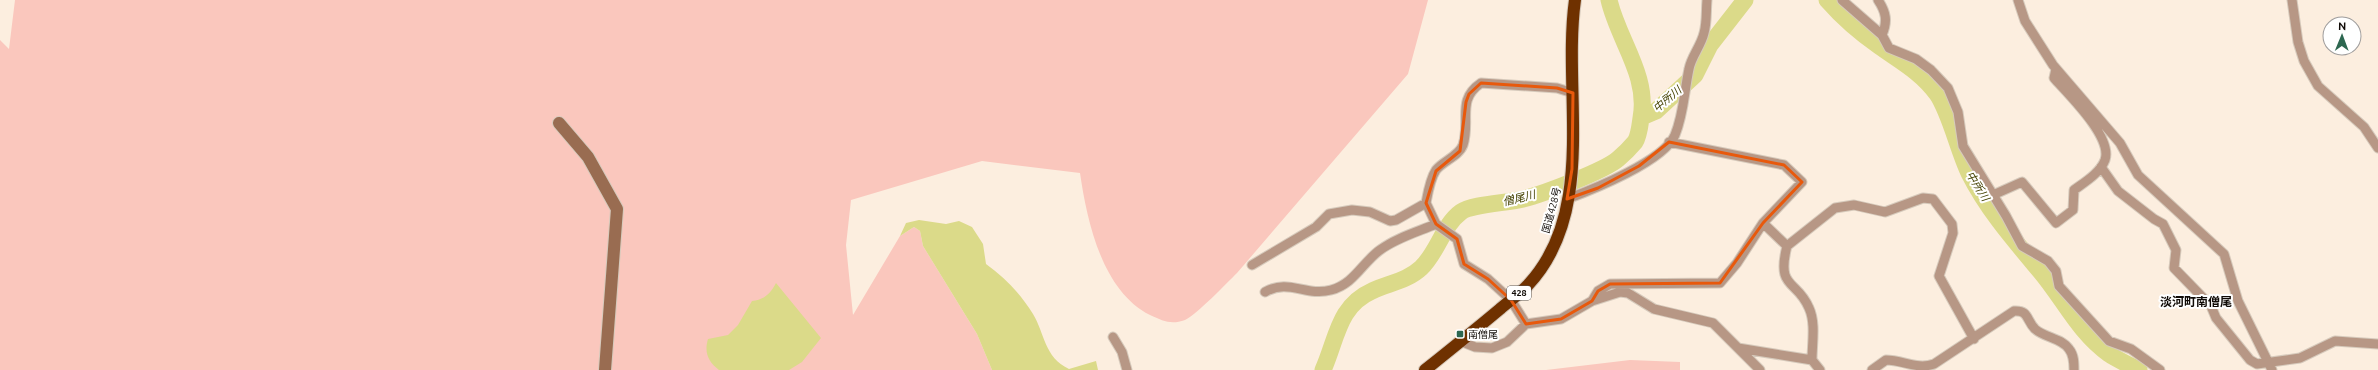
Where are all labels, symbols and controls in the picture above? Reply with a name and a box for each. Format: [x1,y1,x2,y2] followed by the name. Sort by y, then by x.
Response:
[2322,16,2362,56] north arrow
[2338,20,2346,32] text: N
[1651,83,1684,114] water label: 中所川
[1964,169,1992,204] water label: 中所川
[1540,186,1563,234] street label: 国道428号
[1502,188,1537,208] water label: 僧尾川
[1507,286,1531,300] road number: 428
[2160,295,2232,308] district label: 淡河町南僧尾
[1455,329,1465,339] marker: 南僧尾
[1468,329,1498,340] place label: 南僧尾

